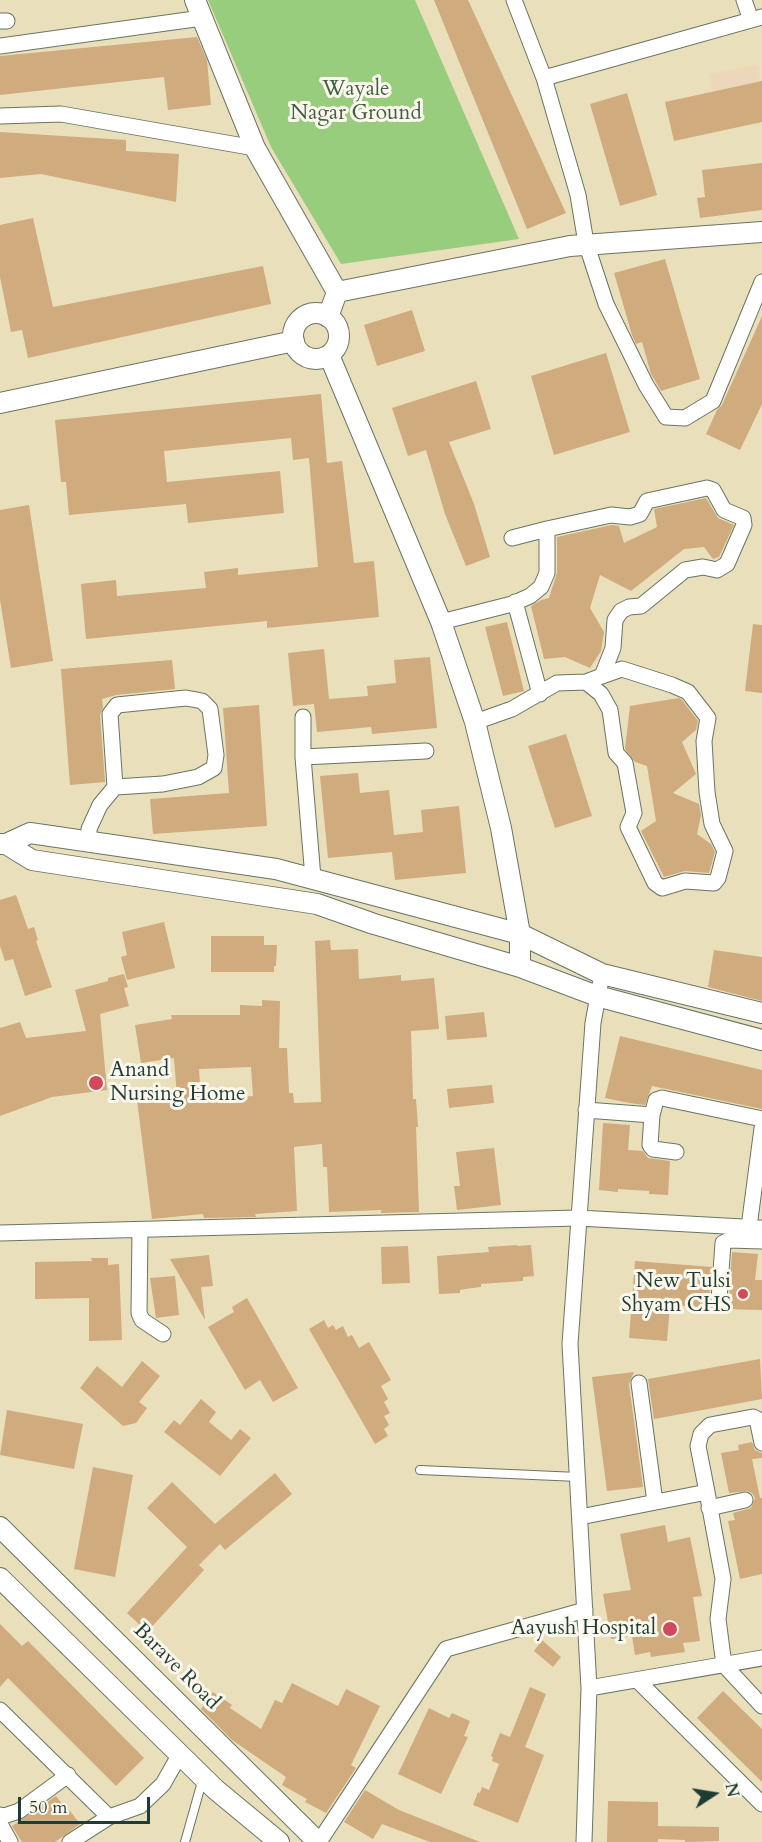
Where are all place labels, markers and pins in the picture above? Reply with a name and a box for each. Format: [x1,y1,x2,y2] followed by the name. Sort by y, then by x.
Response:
[110,1058,246,1108] place label: Anand Nursing Home
[87,1074,105,1092] marker: Anand Nursing Home
[621,1269,731,1319] place label: New Tulsi Shyam CHS
[736,1287,750,1301] marker: New Tulsi Shyam CHS
[511,1616,656,1642] place label: Aayush Hospital
[661,1620,679,1638] marker: Aayush Hospital

